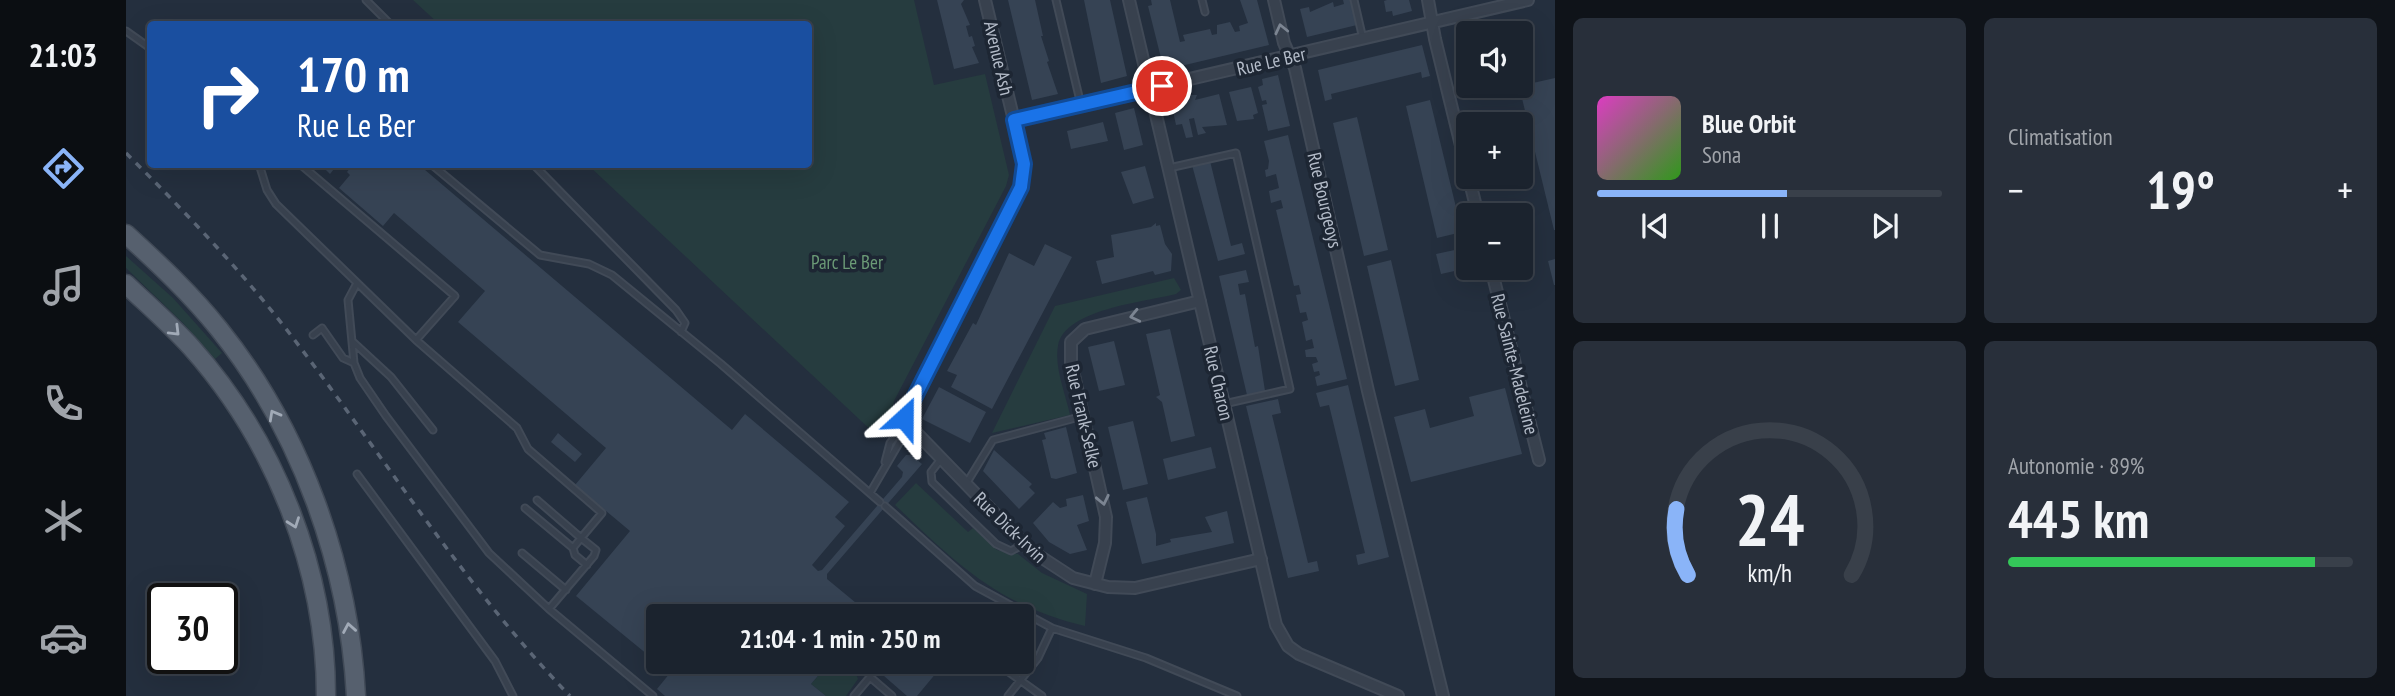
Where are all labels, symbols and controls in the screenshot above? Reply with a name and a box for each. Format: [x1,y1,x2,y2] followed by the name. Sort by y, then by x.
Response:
[979,19,1019,97] street label: Avenue Ash
[1456,21,1533,280] map controls
[1456,21,1533,98] button: sound
[1275,23,1289,35] one-way arrow
[28,34,98,76] text: 21:03
[1234,41,1309,81] street label: Rue Le Ber
[297,42,410,106] text: 170 m
[182,49,273,140] icon: right
[1132,56,1192,116] pin
[1143,67,1181,105] icon: arrive
[297,104,415,146] text: Rue Le Ber
[1702,107,1796,140] text: Blue Orbit
[1456,112,1533,189] button: +
[2008,122,2113,151] text: Climatisation
[1702,140,1741,169] text: Sona
[39,144,88,193] icon: directions
[1302,150,1348,250] street label: Rue Bourgeoys
[2146,156,2215,223] text: 19°
[2008,165,2024,214] text: −
[2337,165,2353,214] text: +
[1456,203,1533,280] button: −
[1636,207,1674,245] icon: previous
[1751,207,1789,245] icon: pause
[1866,207,1904,245] icon: next
[811,250,884,274] park label: Parc Le Ber
[39,261,88,310] icon: music
[1486,291,1544,437] street label: Rue Sainte-Madeleine
[1129,308,1141,323] one-way arrow
[167,323,180,336] one-way arrow
[1199,343,1239,423] street label: Rue Charon
[1060,362,1108,470] street label: Rue Frank-Selke
[39,379,88,428] icon: phone
[867,381,941,455] position arrow
[269,409,282,422] one-way arrow
[2008,451,2144,480] text: Autonomie · 89%
[1735,472,1804,566] text: 24
[2008,485,2149,552] text: 445 km
[969,486,1051,568] street label: Rue Dick-Irvin
[1094,494,1109,506] one-way arrow
[39,496,88,545] icon: climate
[286,517,300,529] one-way arrow
[1747,557,1792,589] text: km/h
[147,583,238,674] speed limit sign: 30
[39,613,88,662] icon: car
[342,622,357,634] one-way arrow
[740,622,940,655] text: 21:04 · 1 min · 250 m

